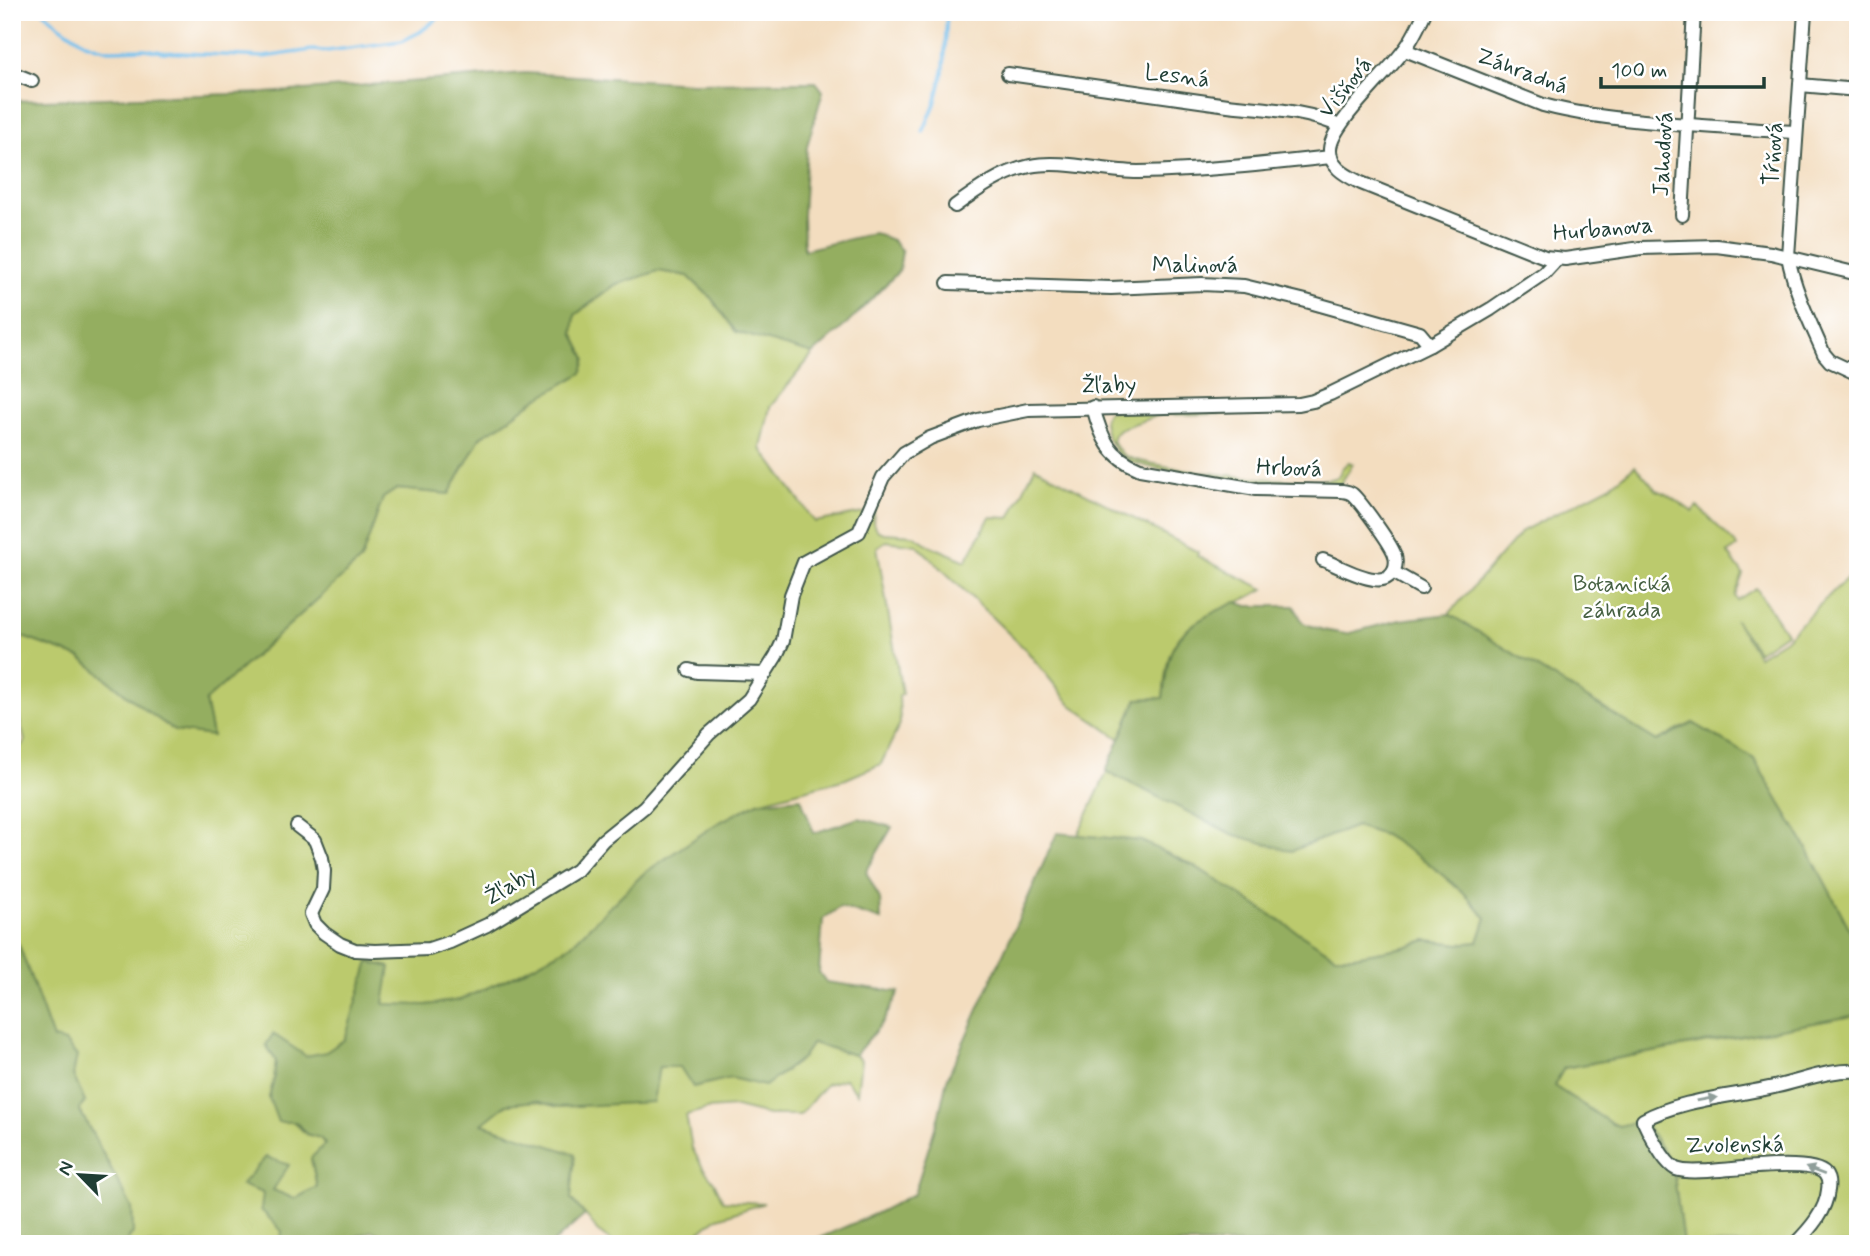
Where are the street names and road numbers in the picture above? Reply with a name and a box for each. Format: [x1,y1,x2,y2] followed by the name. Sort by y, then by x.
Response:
[1472,42,1572,102] street label: Záhradná
[1312,51,1380,125] street label: Višňová
[1143,58,1211,96] street label: Lesná
[1647,111,1681,197] street label: Jahodová
[1757,121,1791,187] street label: Tŕňová
[1552,211,1654,249] street label: Hurbanova
[1152,251,1238,281] street label: Malinová
[1081,371,1137,401] street label: Žľaby
[1256,453,1322,485] street label: Hrbová
[480,859,542,913] street label: Žľaby
[1686,1130,1784,1162] street label: Zvolenská

